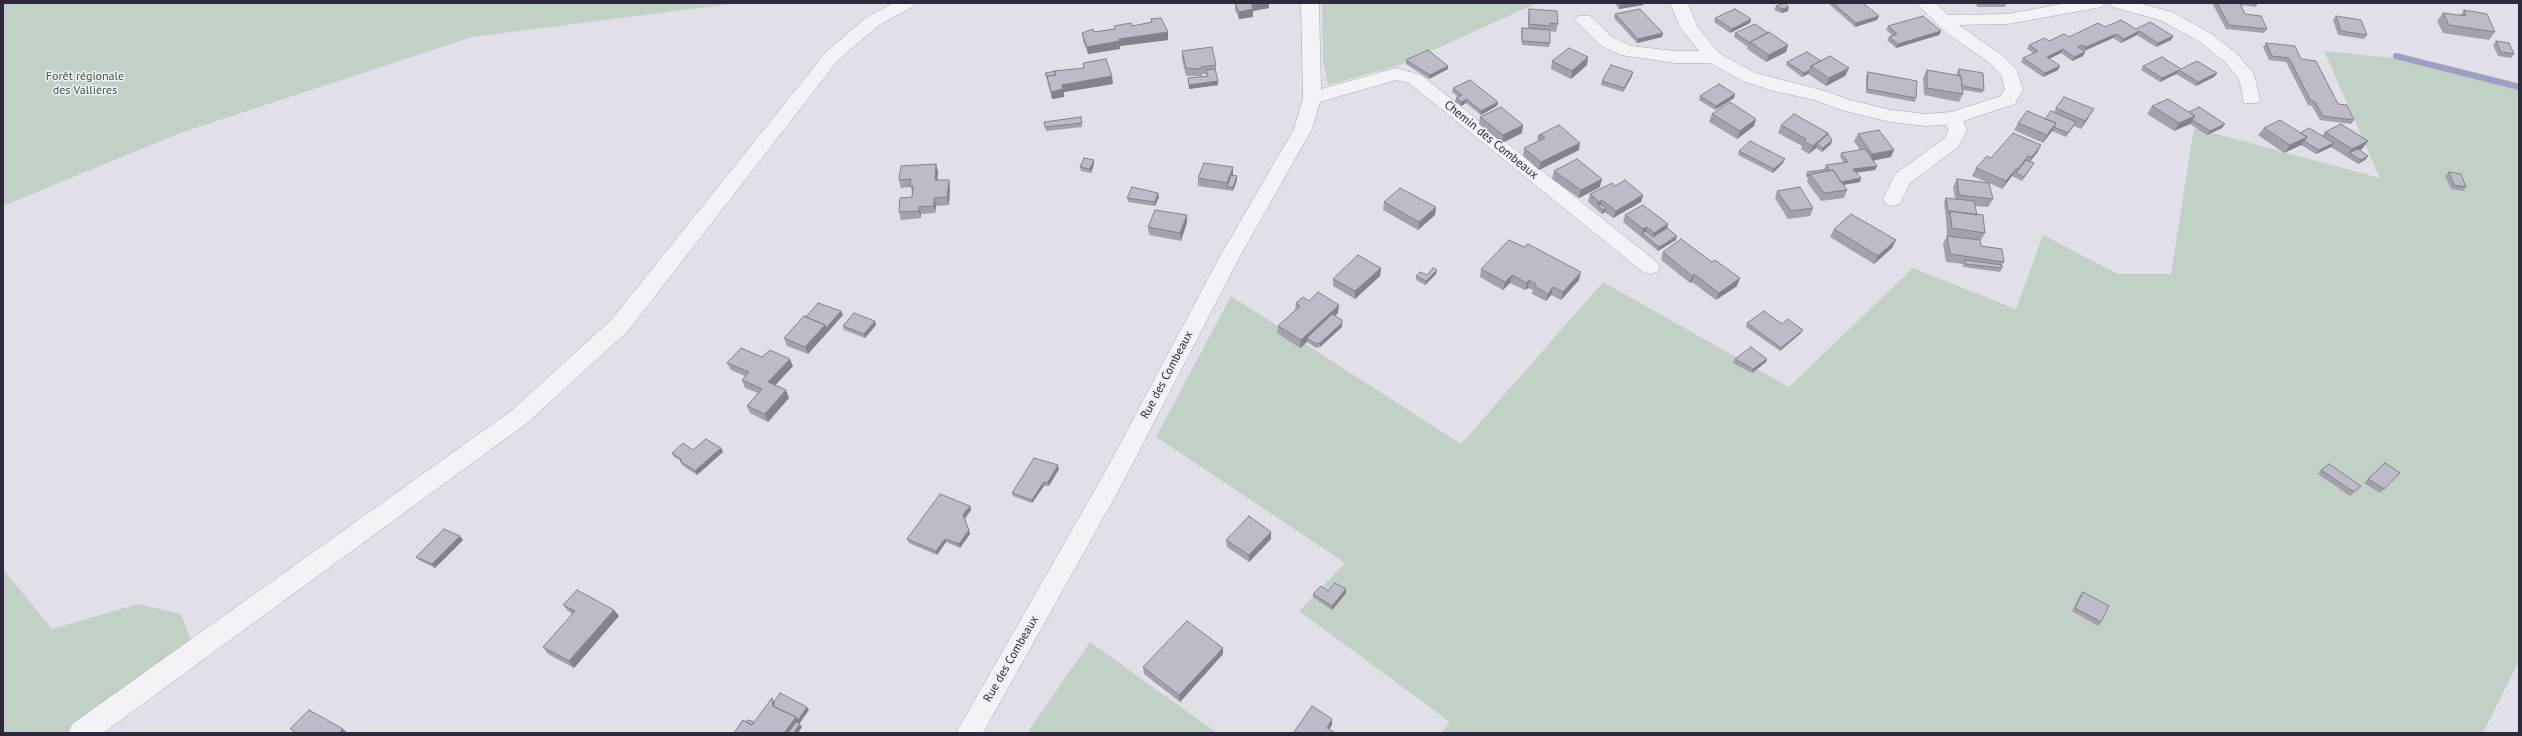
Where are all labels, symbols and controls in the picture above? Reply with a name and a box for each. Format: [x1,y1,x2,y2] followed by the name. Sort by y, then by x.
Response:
[46,70,124,98] park label: Forêt régionale des Vallières
[1441,98,1541,182] street label: Chemin des Combeaux
[1138,329,1196,421] street label: Rue des Combeaux
[980,613,1042,705] street label: Rue des Combeaux

